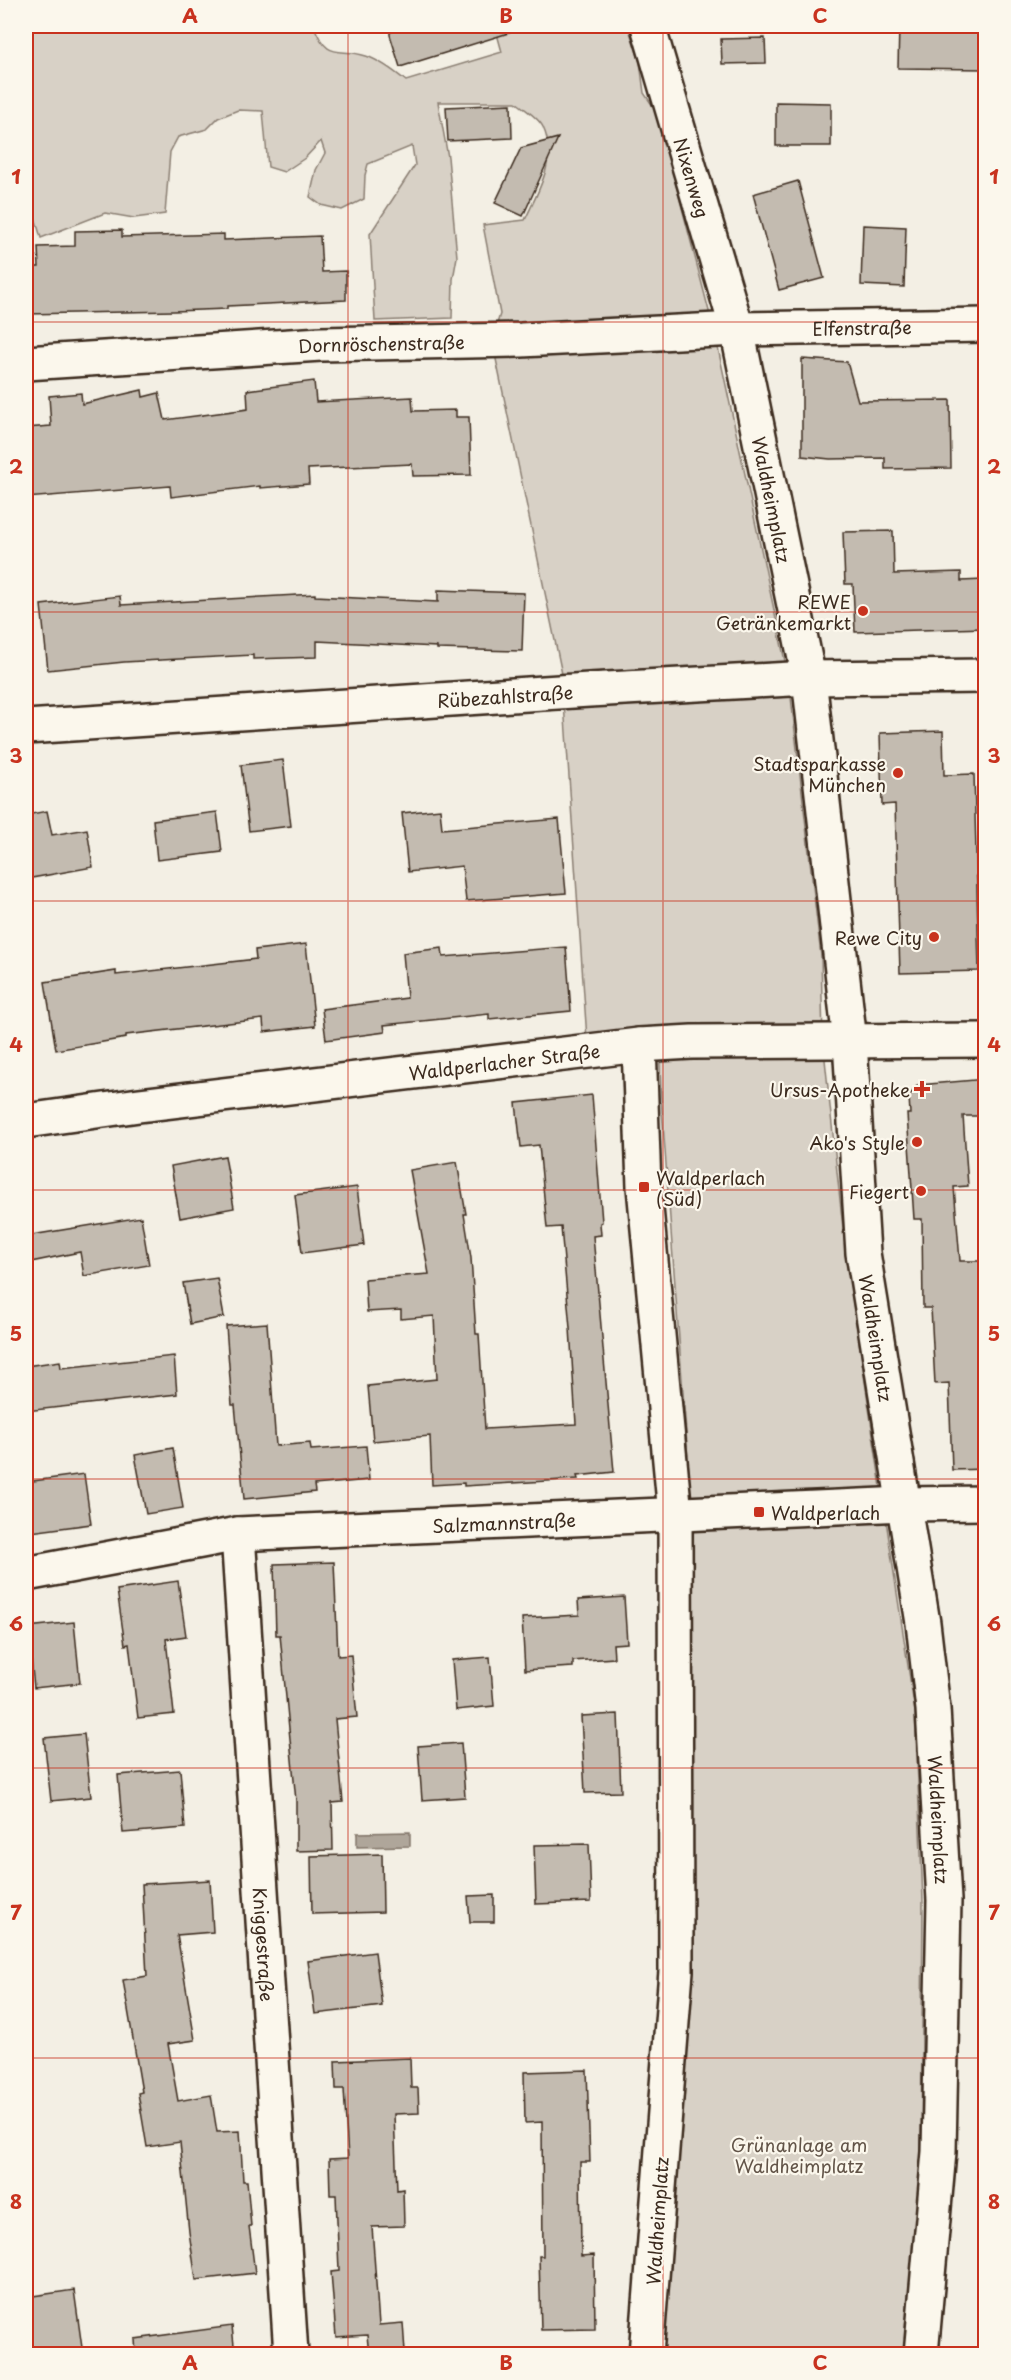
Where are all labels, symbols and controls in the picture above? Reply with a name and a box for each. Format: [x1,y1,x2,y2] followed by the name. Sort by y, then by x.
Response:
[182,0,198,30] text: A
[499,0,513,30] text: B
[812,0,828,30] text: C
[668,134,717,221] street label: Nixenweg
[11,161,21,191] text: 1
[989,161,999,191] text: 1
[812,313,912,341] street label: Elfenstraße
[297,328,465,359] street label: Dornröschenstraße
[746,434,798,566] street label: Waldheimplatz
[9,451,23,481] text: 2
[987,451,1001,481] text: 2
[716,588,851,636] place label: REWE Getränkemarkt
[856,604,870,618] marker: REWE Getränkemarkt
[436,678,574,713] street label: Rübezahlstraße
[9,740,23,770] text: 3
[987,740,1001,770] text: 3
[753,750,886,798] place label: Stadtsparkasse München
[891,766,905,780] marker: Stadtsparkasse München
[835,924,922,951] place label: Rewe City
[927,930,941,944] marker: Rewe City
[9,1029,23,1059] text: 4
[987,1029,1001,1059] text: 4
[407,1036,601,1086] street label: Waldperlacher Straße
[770,1076,910,1103] place label: Ursus-Apotheke
[915,1082,929,1096] marker: Ursus-Apotheke
[809,1129,905,1156] place label: Ako's Style
[910,1135,924,1149] marker: Ako's Style
[656,1164,765,1212] place label: Waldperlach (Süd)
[849,1178,909,1205] place label: Fiegert
[637,1180,651,1194] marker: Waldperlach (Süd)
[914,1184,928,1198] marker: Fiegert
[853,1272,900,1404] street label: Waldheimplatz
[10,1318,22,1348] text: 5
[988,1318,1000,1348] text: 5
[771,1499,880,1526] place label: Waldperlach
[432,1505,576,1539] street label: Salzmannstraße
[752,1505,766,1519] marker: Waldperlach
[9,1608,23,1638] text: 6
[987,1608,1001,1638] text: 6
[922,1755,957,1885] street label: Waldheimplatz
[247,1886,282,2002] street label: Kniggestraße
[10,1897,22,1927] text: 7
[988,1897,1000,1927] text: 7
[731,2131,867,2179] park label: Grünanlage am Waldheimplatz
[639,2156,675,2286] street label: Waldheimplatz
[10,2186,22,2216] text: 8
[988,2186,1000,2216] text: 8
[182,2347,198,2377] text: A
[499,2347,513,2377] text: B
[812,2347,828,2377] text: C

